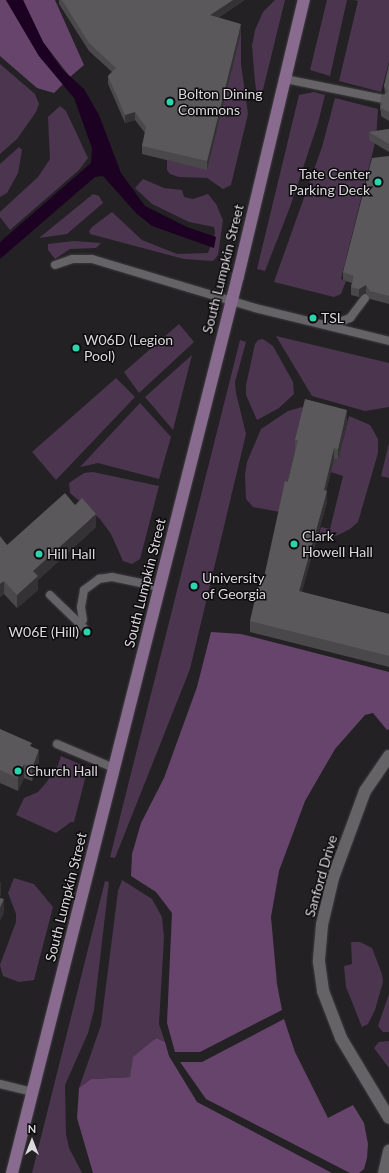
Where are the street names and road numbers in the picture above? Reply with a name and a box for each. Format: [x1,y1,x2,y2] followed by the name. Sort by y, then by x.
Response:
[199,203,247,335] street label: South Lumpkin Street
[121,517,169,649] street label: South Lumpkin Street
[42,831,90,963] street label: South Lumpkin Street
[301,833,341,919] street label: Sanford Drive

